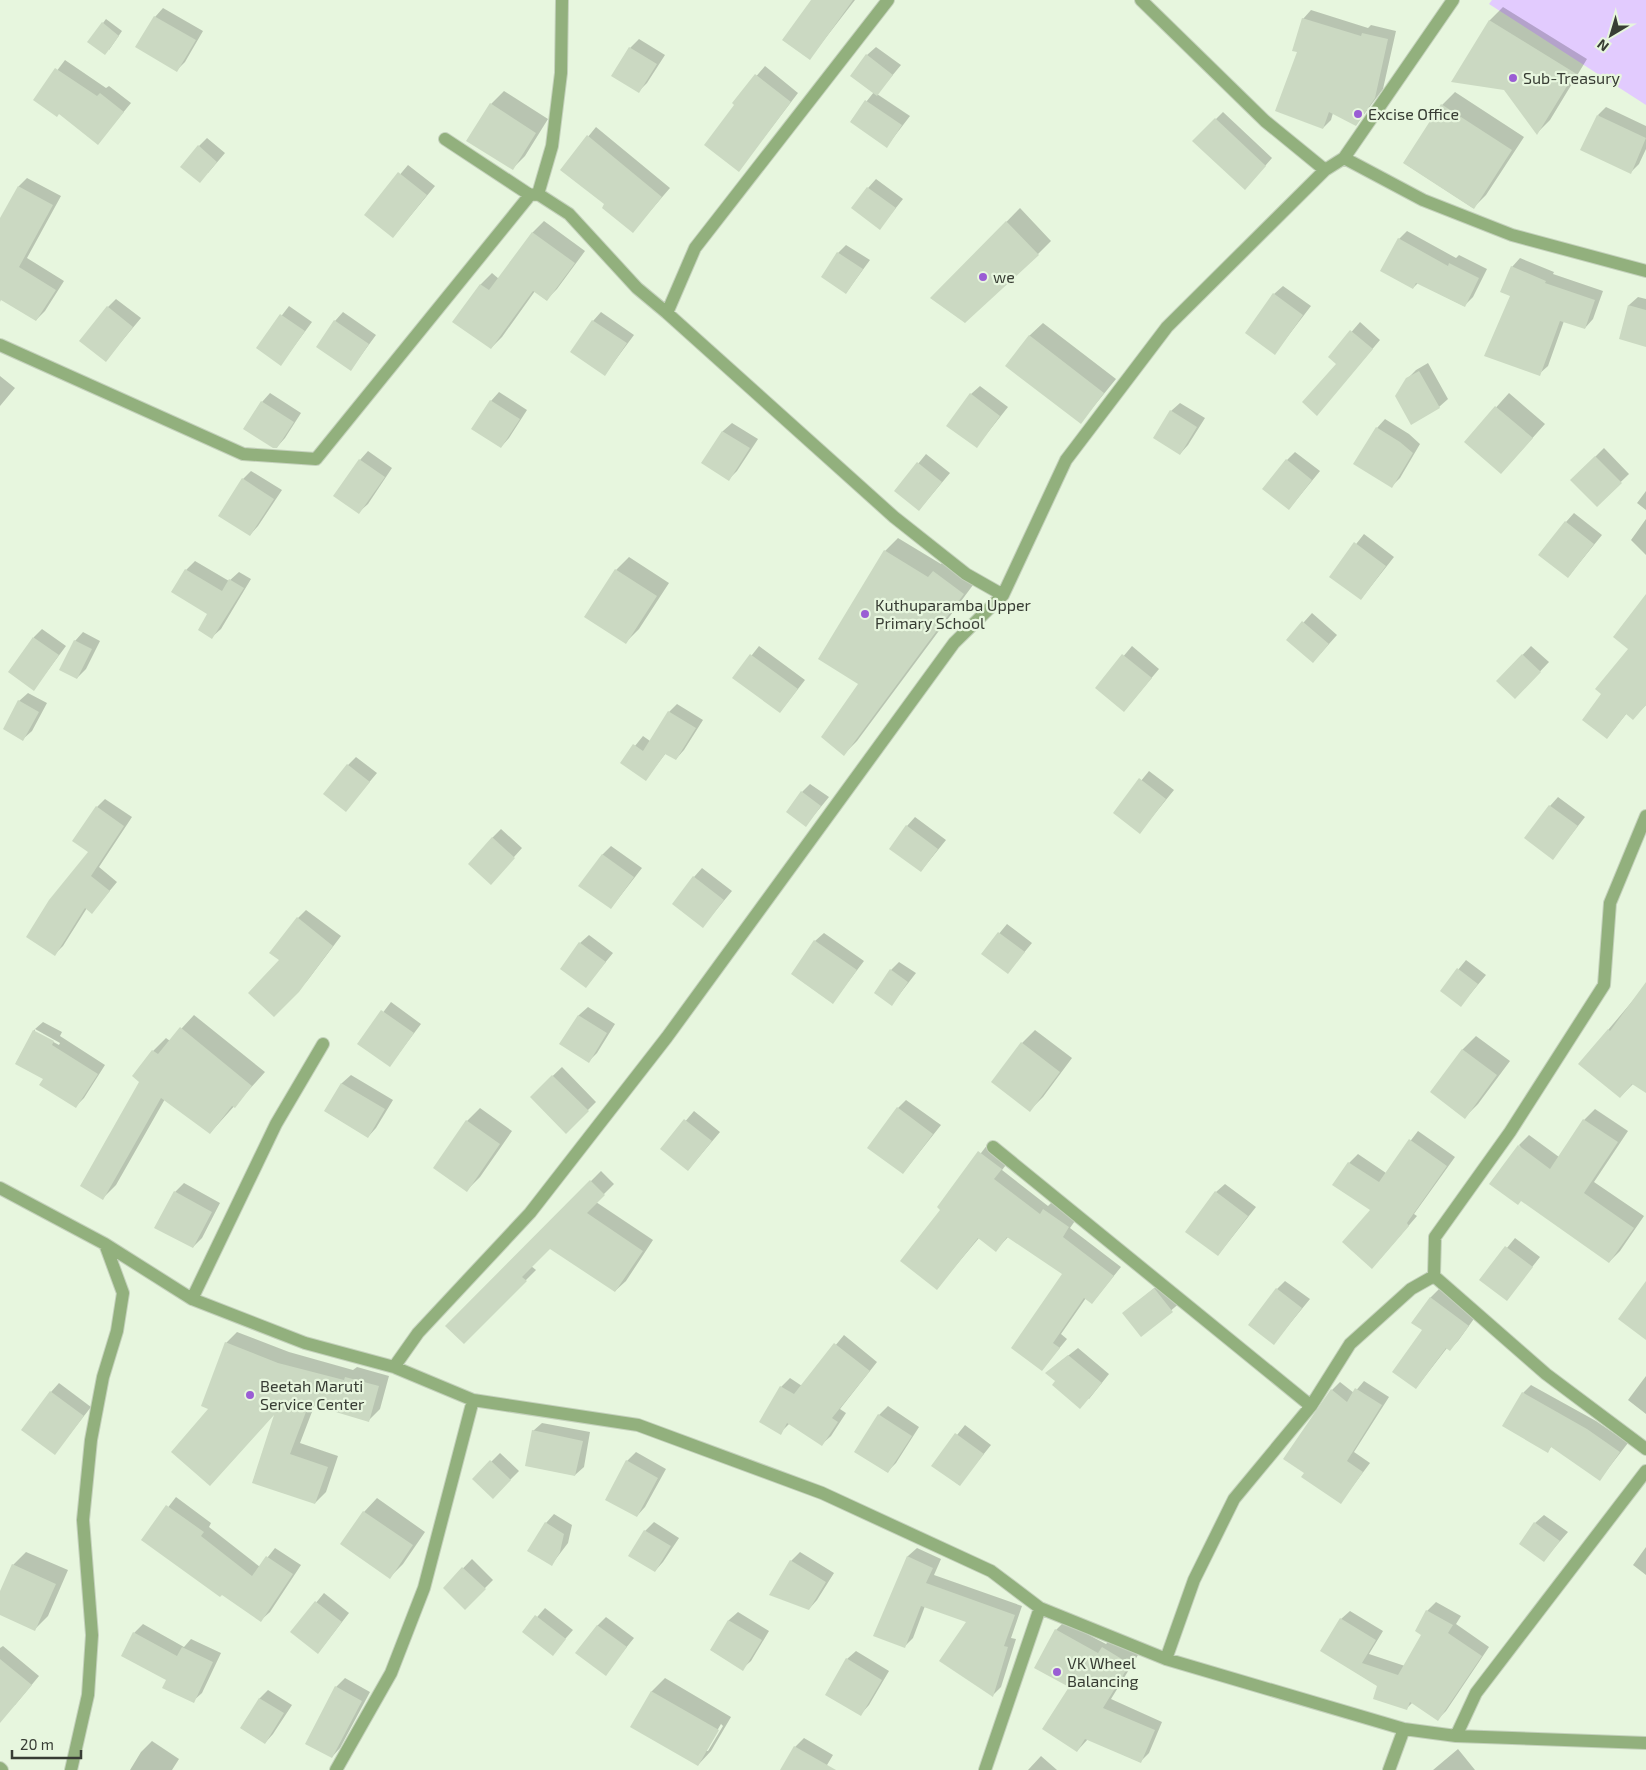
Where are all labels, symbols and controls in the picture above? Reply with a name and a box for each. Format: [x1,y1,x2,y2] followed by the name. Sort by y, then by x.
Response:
[1586,10,1636,60] north arrow
[1593,36,1612,55] text: N
[1523,68,1621,87] place label: Sub-Treasury
[1507,72,1519,84] marker: Sub-Treasury
[1368,104,1459,123] place label: Excise Office
[1352,108,1364,120] marker: Excise Office
[993,267,1015,286] place label: we
[977,271,989,283] marker: we
[875,595,1032,632] place label: Kuthuparamba Upper Primary School
[859,608,871,620] marker: Kuthuparamba Upper Primary School
[260,1376,365,1413] place label: Beetah Maruti Service Center
[244,1389,256,1401] marker: Beetah Maruti Service Center
[1067,1653,1139,1690] place label: VK Wheel Balancing
[1051,1666,1063,1678] marker: VK Wheel Balancing
[12,1728,81,1760] scale bar
[20,1735,54,1753] text: 20 m

